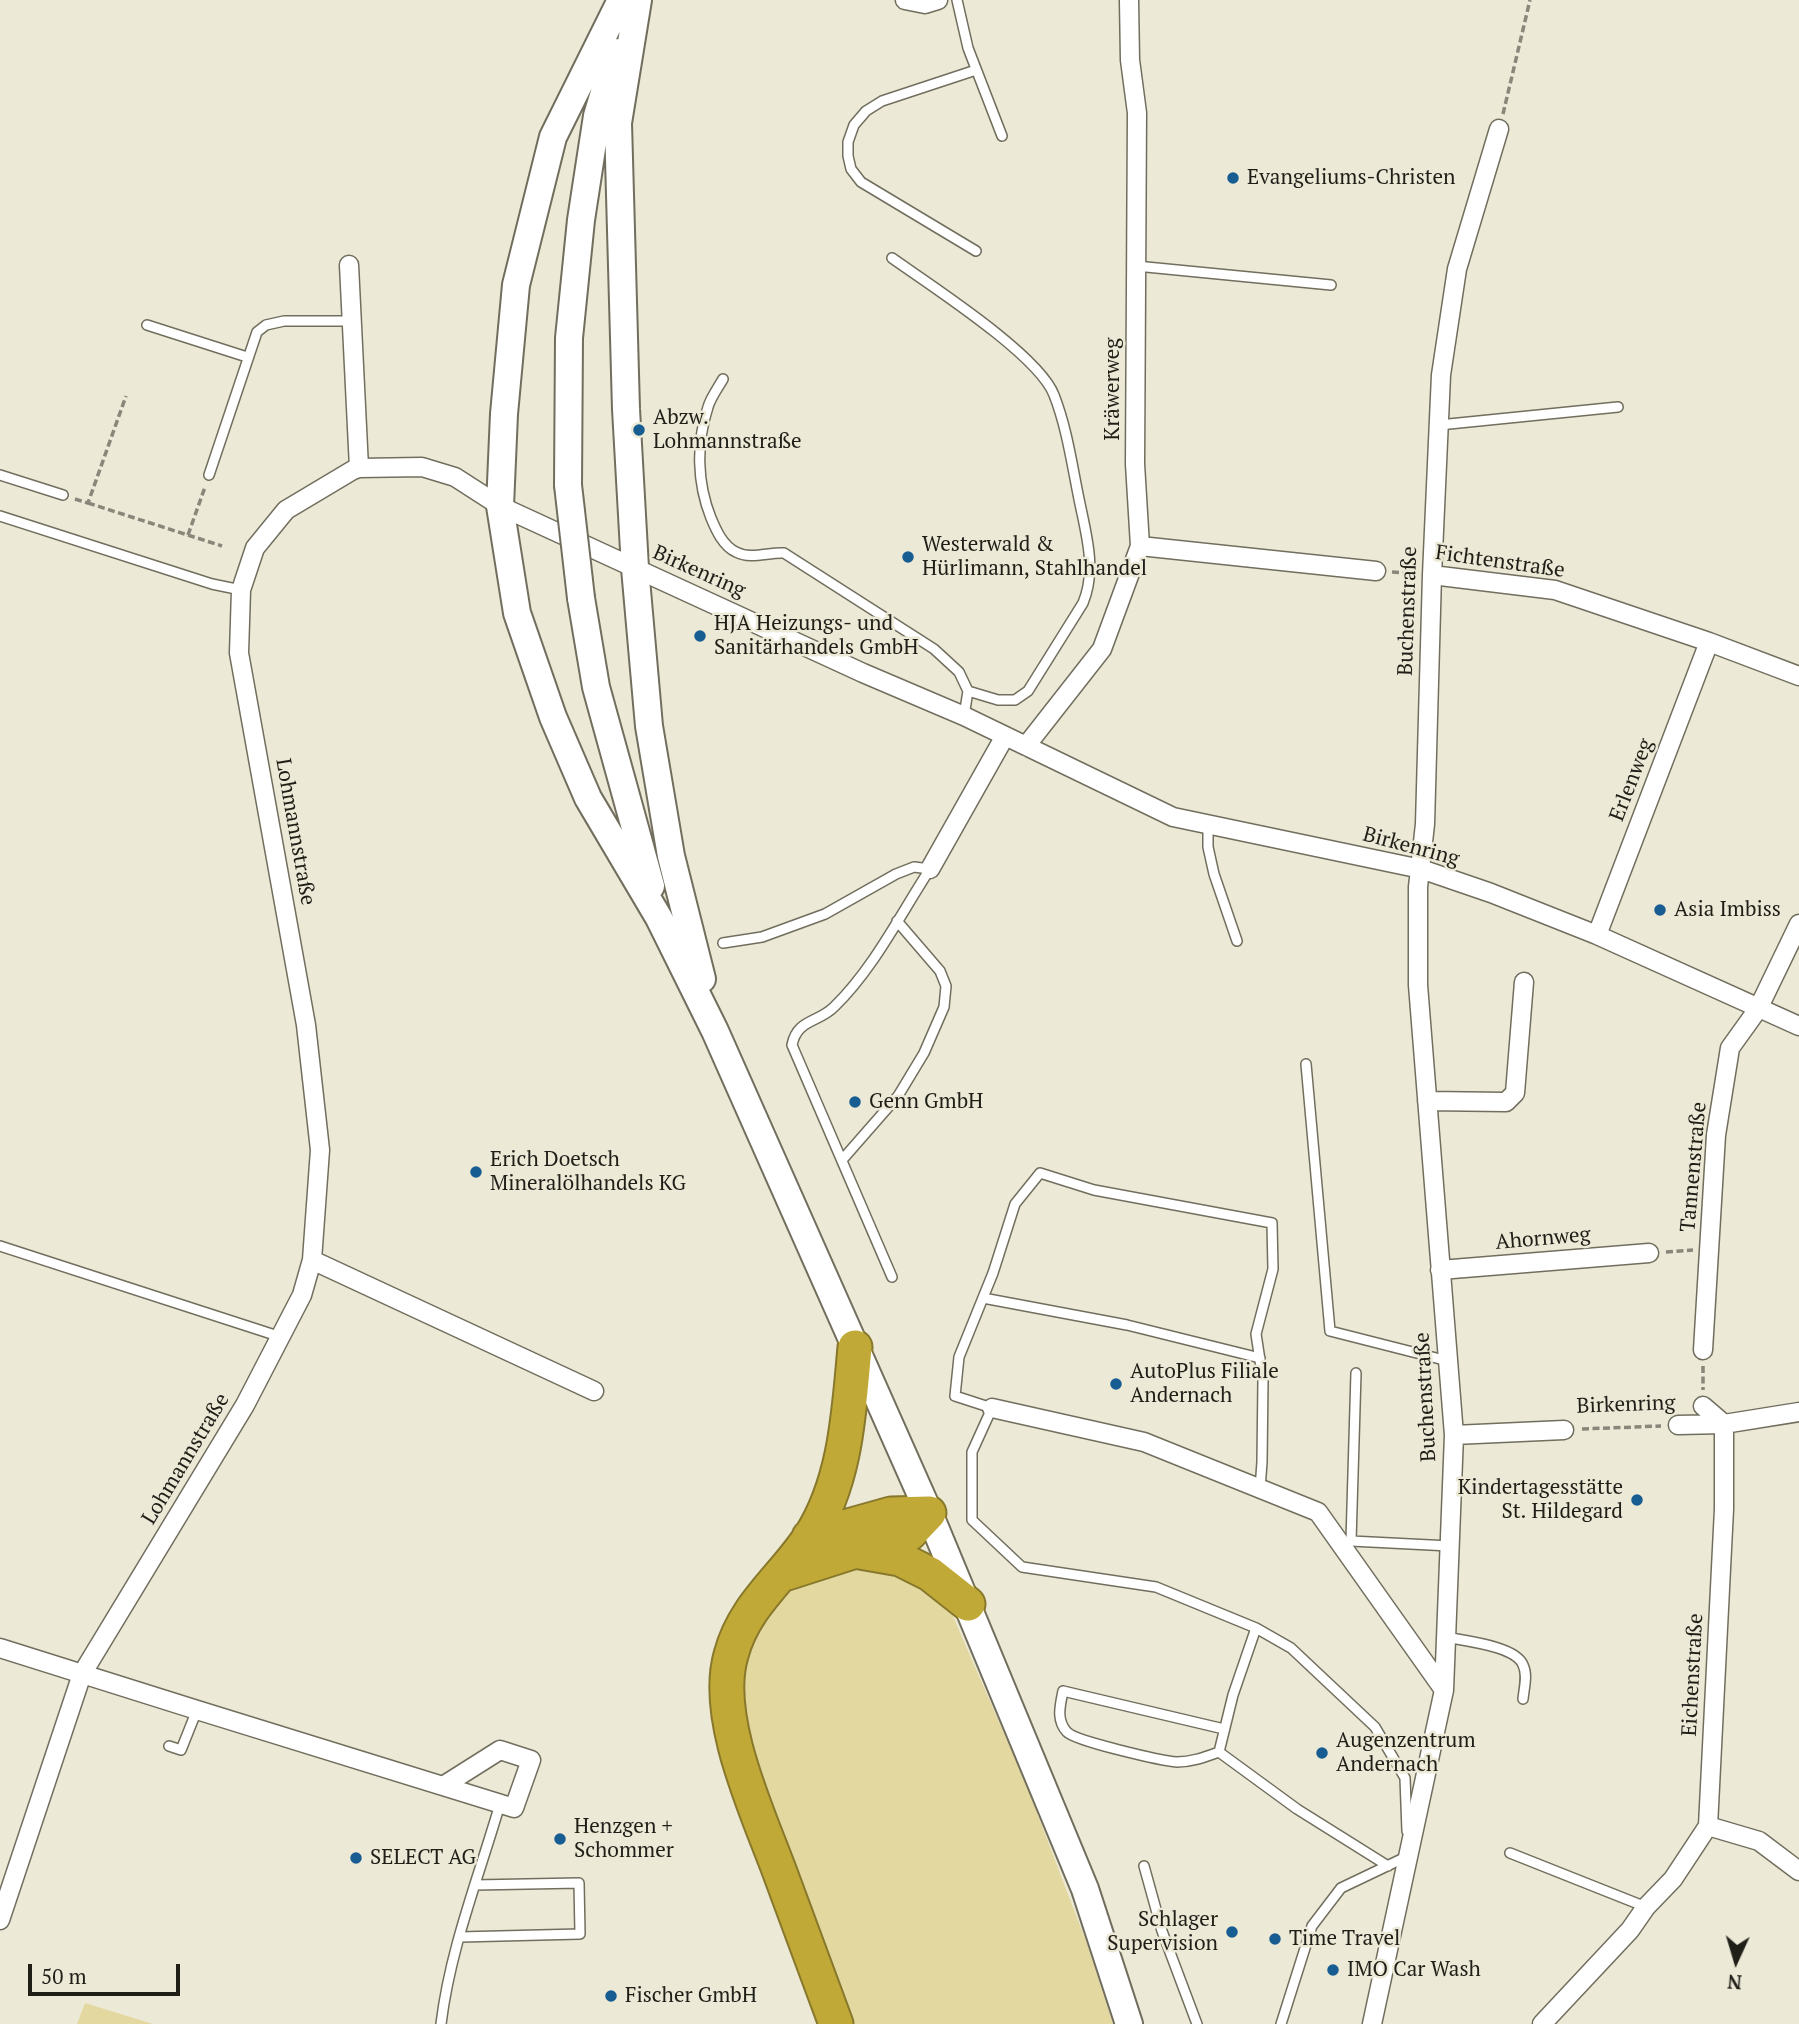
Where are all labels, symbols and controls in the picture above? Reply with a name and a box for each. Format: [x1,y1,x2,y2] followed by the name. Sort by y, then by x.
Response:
[1247,165,1456,191] place label: Evangeliums-Christen
[1225,170,1241,186] marker: Evangeliums-Christen
[1100,338,1126,440] street label: Kräwerweg
[653,405,802,455] place label: Abzw. Lohmannstraße
[631,422,647,438] marker: Abzw. Lohmannstraße
[922,532,1147,582] place label: Westerwald & Hürlimann, Stahlhandel
[649,540,749,604] street label: Birkenring
[1434,540,1566,584] street label: Fichtenstraße
[1393,546,1423,676] street label: Buchenstraße
[900,549,916,565] marker: Westerwald & Hürlimann, Stahlhandel
[714,611,919,661] place label: HJA Heizungs- und Sanitärhandels GmbH
[692,628,708,644] marker: HJA Heizungs- und Sanitärhandels GmbH
[1605,735,1659,825] street label: Erlenweg
[270,757,320,907] street label: Lohmannstraße
[1360,822,1462,872] street label: Birkenring
[1674,897,1781,923] place label: Asia Imbiss
[1652,902,1668,918] marker: Asia Imbiss
[869,1089,983,1115] place label: Genn GmbH
[847,1094,863,1110] marker: Genn GmbH
[1676,1101,1712,1233] street label: Tannenstraße
[490,1147,686,1197] place label: Erich Doetsch Mineralölhandels KG
[468,1164,484,1180] marker: Erich Doetsch Mineralölhandels KG
[1494,1222,1592,1256] street label: Ahornweg
[1410,1332,1442,1462] street label: Buchenstraße
[1130,1359,1279,1409] place label: AutoPlus Filiale Andernach
[1108,1376,1124,1392] marker: AutoPlus Filiale Andernach
[137,1389,235,1529] street label: Lohmannstraße
[1576,1391,1676,1419] street label: Birkenring
[1458,1475,1623,1525] place label: Kindertagesstätte St. Hildegard
[1629,1492,1645,1508] marker: Kindertagesstätte St. Hildegard
[1677,1613,1709,1737] street label: Eichenstraße
[1336,1728,1476,1778] place label: Augenzentrum Andernach
[1314,1745,1330,1761] marker: Augenzentrum Andernach
[574,1814,674,1864] place label: Henzgen + Schommer
[552,1831,568,1847] marker: Henzgen + Schommer
[370,1845,476,1871] place label: SELECT AG
[348,1850,364,1866] marker: SELECT AG
[1107,1907,1218,1957] place label: Schlager Supervision
[1224,1924,1240,1940] marker: Schlager Supervision
[1289,1926,1400,1952] place label: Time Travel
[1701,1926,1771,1996] north arrow
[1267,1931,1283,1947] marker: Time Travel
[32,1951,184,1995] scale bar
[1347,1957,1481,1983] place label: IMO Car Wash
[41,1962,87,1990] text: 50 m
[1325,1962,1341,1978] marker: IMO Car Wash
[1726,1969,1743,1995] text: N
[625,1983,757,2009] place label: Fischer GmbH
[603,1988,619,2004] marker: Fischer GmbH

